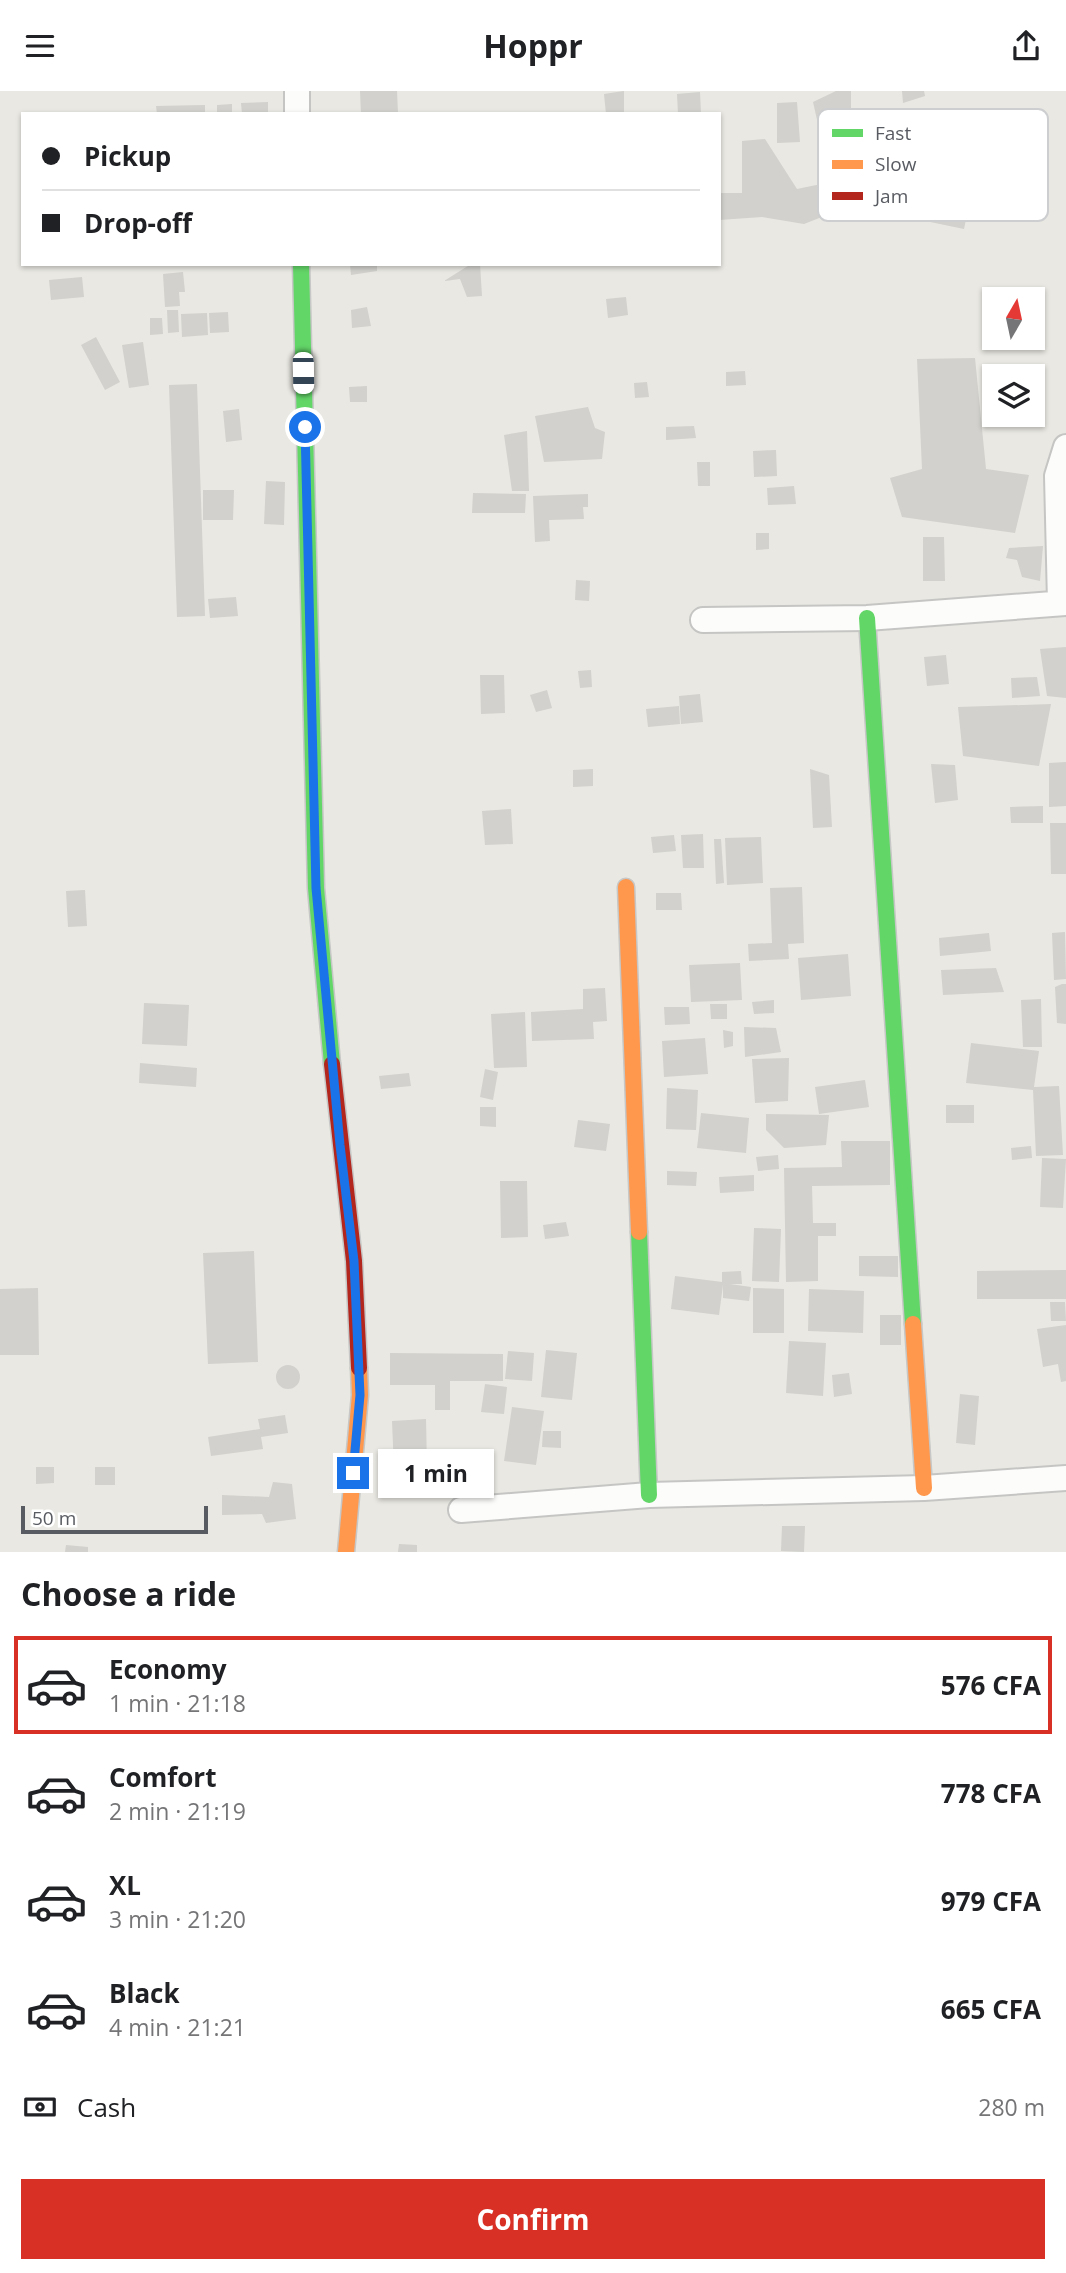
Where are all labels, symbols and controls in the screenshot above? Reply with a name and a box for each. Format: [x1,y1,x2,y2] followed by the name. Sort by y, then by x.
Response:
[483,24,583,67] text: Hoppr
[21,27,59,65] icon: menu
[1007,27,1045,65] icon: share
[818,109,1048,221] legend
[875,120,911,146] text: Fast
[84,138,171,174] text: Pickup
[875,151,917,177] text: Slow
[873,183,908,209] text: Jam
[84,205,192,241] text: Drop-off
[982,287,1045,350] north arrow
[982,287,1045,427] map controls
[293,352,314,394] car
[982,364,1045,427] button: layers
[289,411,321,443] route start
[378,1449,493,1497] callout: 1 min
[337,1457,369,1489] route end
[404,1457,468,1489] text: 1 min
[21,1503,208,1535] scale bar
[32,1505,76,1531] text: 50 m
[21,1572,236,1615] text: Choose a ride
[109,1651,227,1687] text: Economy
[25,1654,88,1717] icon: car
[941,1667,1041,1703] text: 576 CFA
[109,1687,246,1719] text: 1 min · 21:18
[109,1759,216,1795] text: Comfort
[25,1762,88,1825] icon: car
[941,1775,1041,1811] text: 778 CFA
[109,1795,246,1827] text: 2 min · 21:19
[109,1867,141,1903] text: XL
[25,1870,88,1933] icon: car
[941,1883,1041,1919] text: 979 CFA
[109,1903,246,1935] text: 3 min · 21:20
[109,1975,180,2011] text: Black
[25,1978,88,2041] icon: car
[941,1991,1041,2027] text: 665 CFA
[109,2011,246,2043] text: 4 min · 21:21
[21,2088,59,2126] icon: cash
[77,2089,136,2125] text: Cash
[978,2091,1045,2123] text: 280 m
[21,2179,1045,2259] button: Confirm

